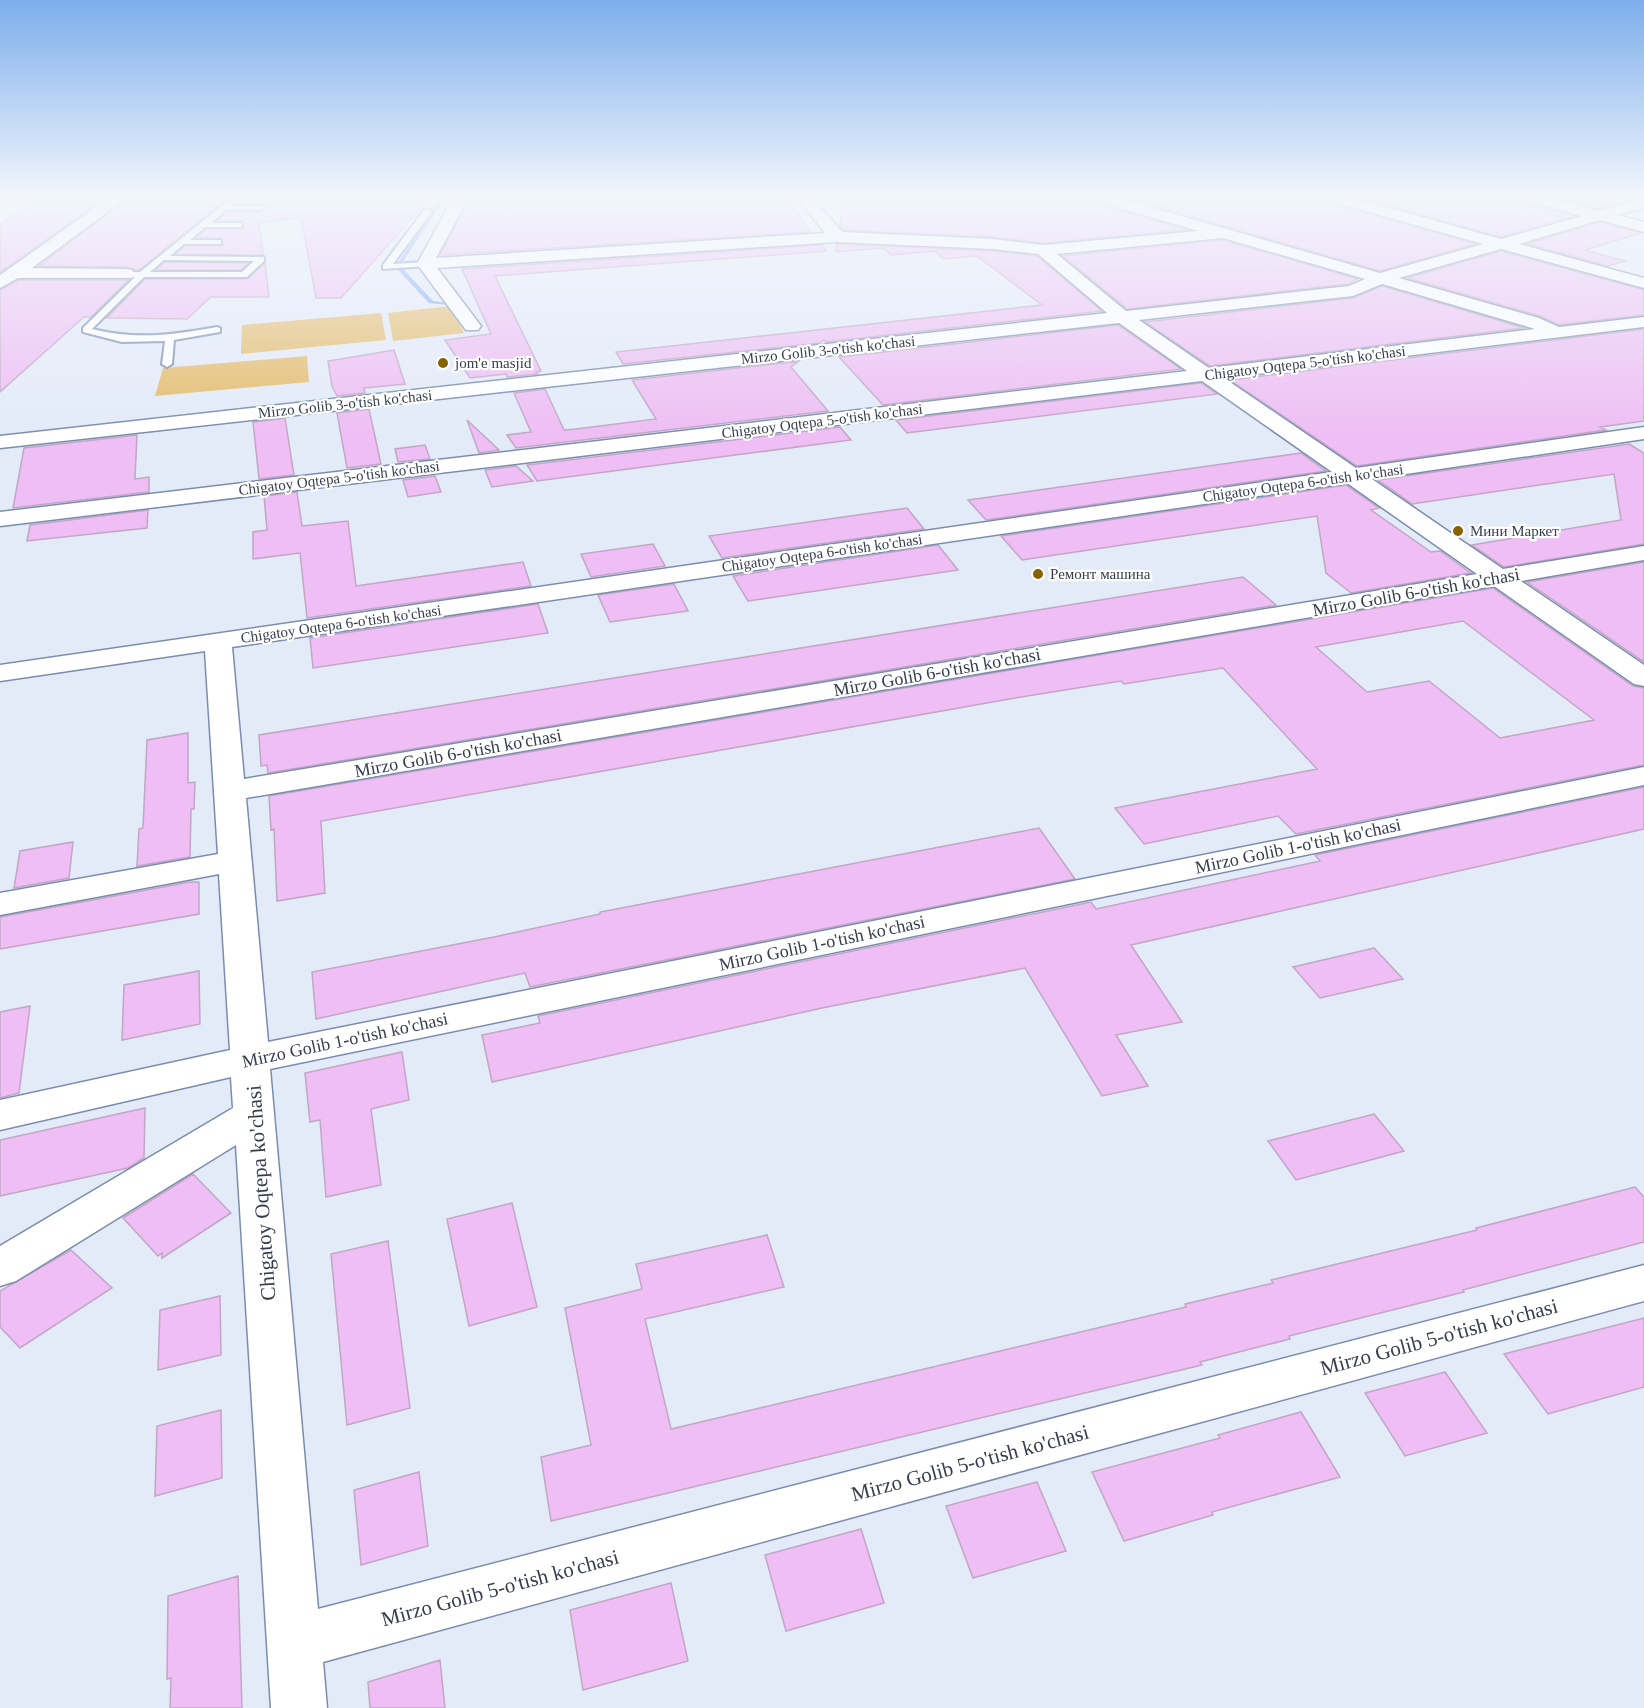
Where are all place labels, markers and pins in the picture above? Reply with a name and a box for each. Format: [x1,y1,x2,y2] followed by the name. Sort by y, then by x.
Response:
[454,355,532,371] place label: jom'e masjid
[436,356,450,370] marker: jom'e masjid
[1470,523,1559,539] place label: Мини Маркет
[1451,524,1465,538] marker: Мини Маркет
[1050,566,1151,582] place label: Ремонт машина
[1031,567,1045,581] marker: Ремонт машина

